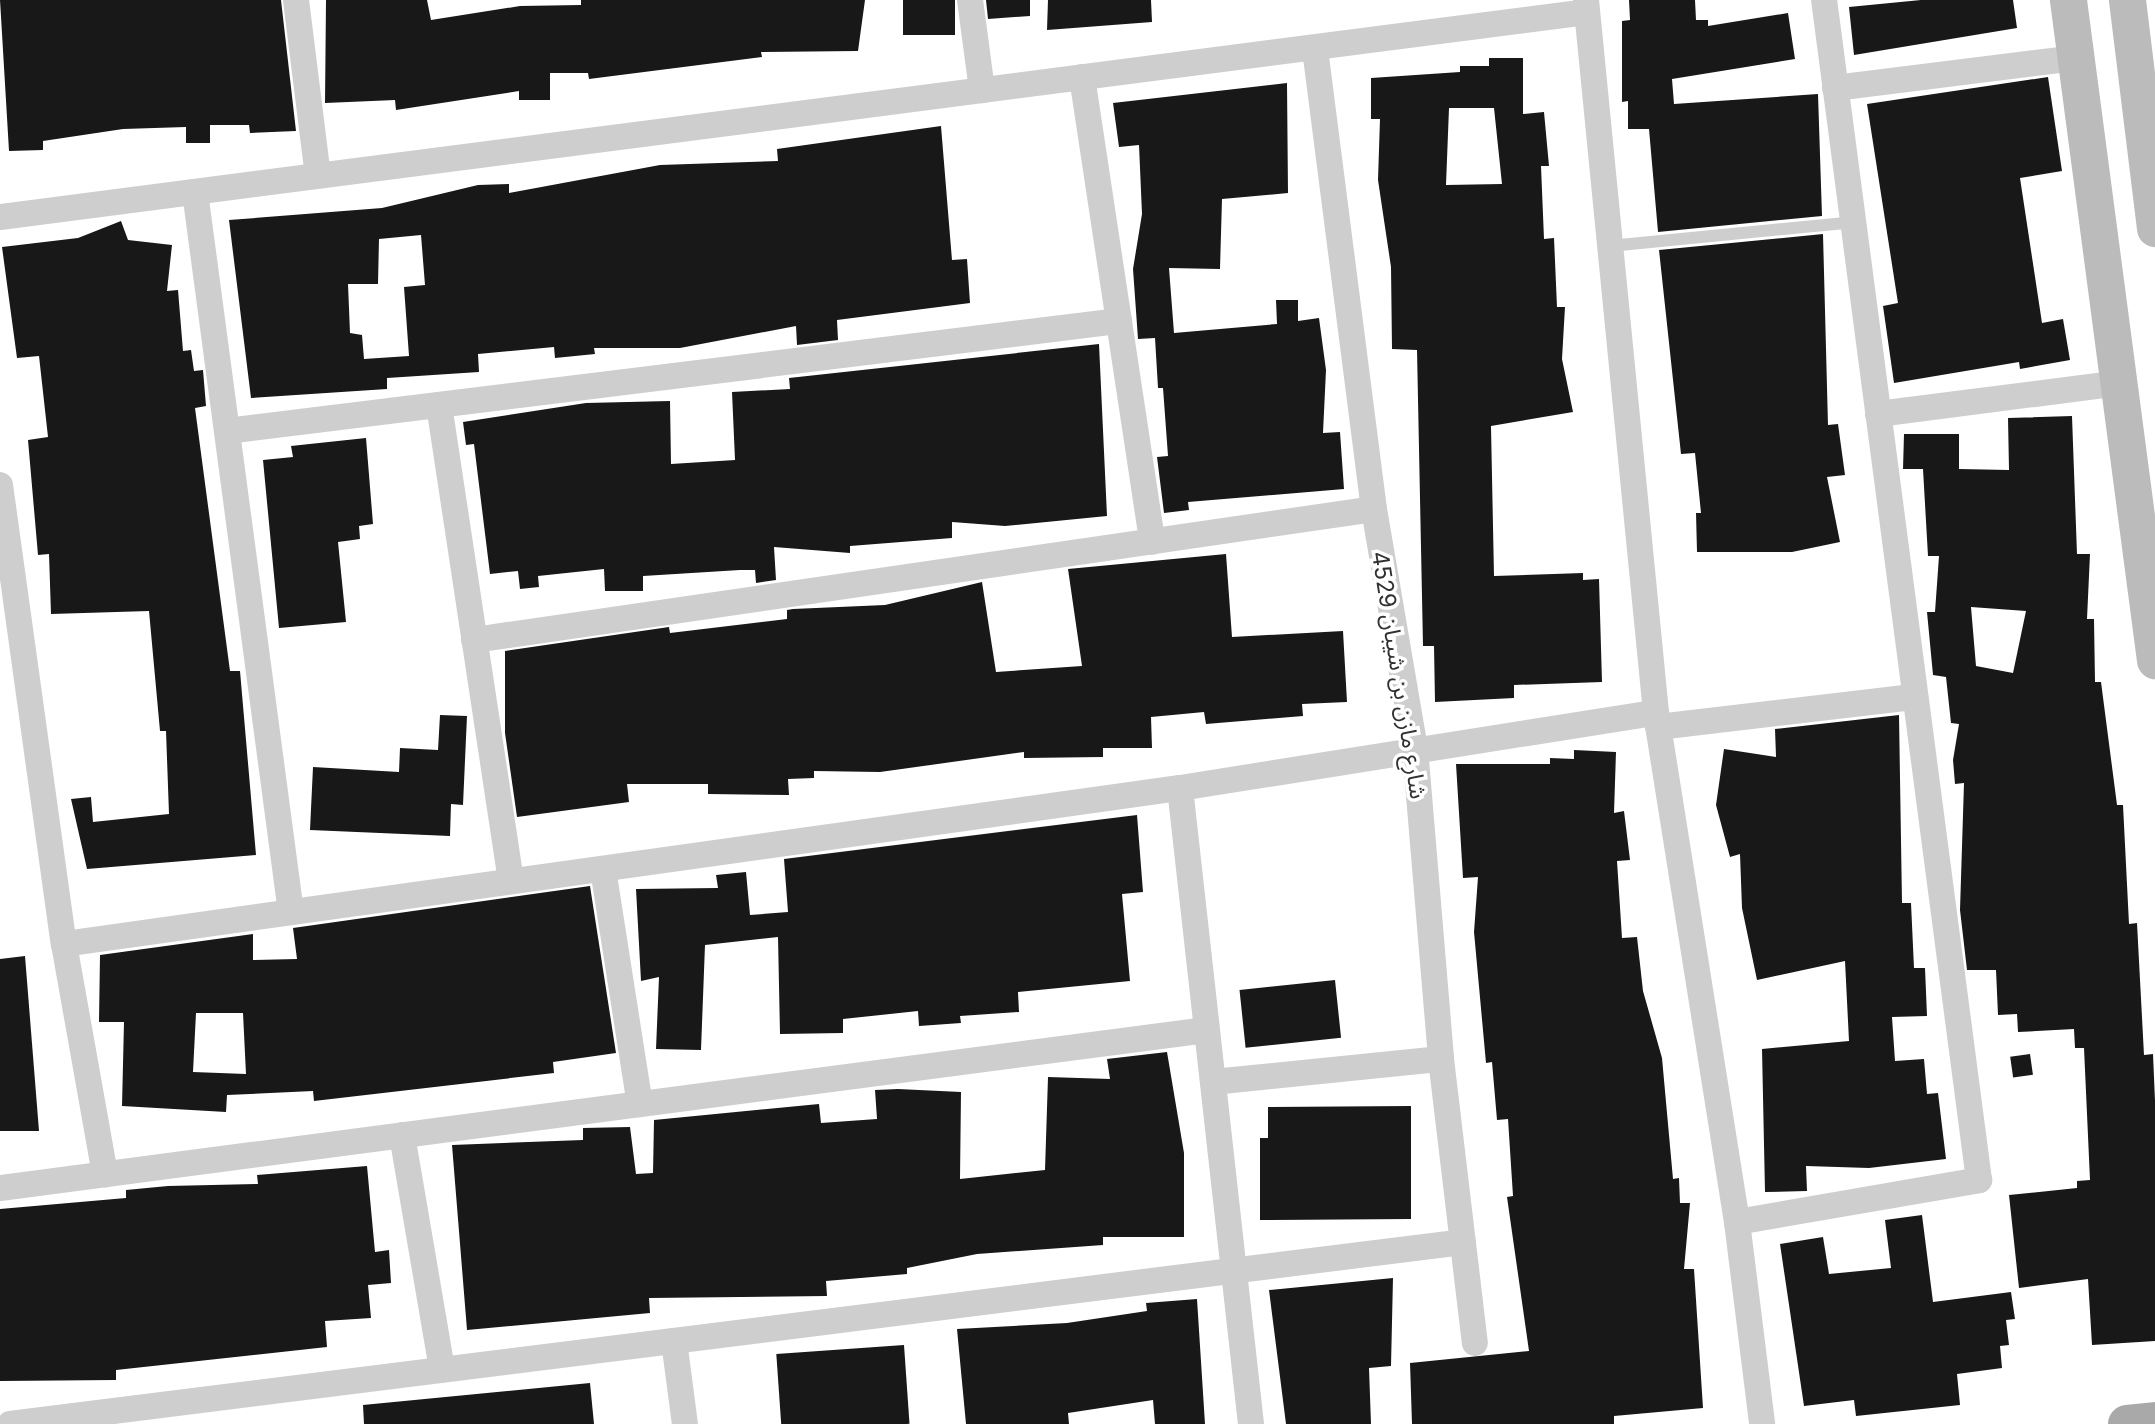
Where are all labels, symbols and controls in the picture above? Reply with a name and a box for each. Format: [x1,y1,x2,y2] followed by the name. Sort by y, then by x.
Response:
[1366,549,1432,801] street label: شارع مازن بن شيبان 4529

